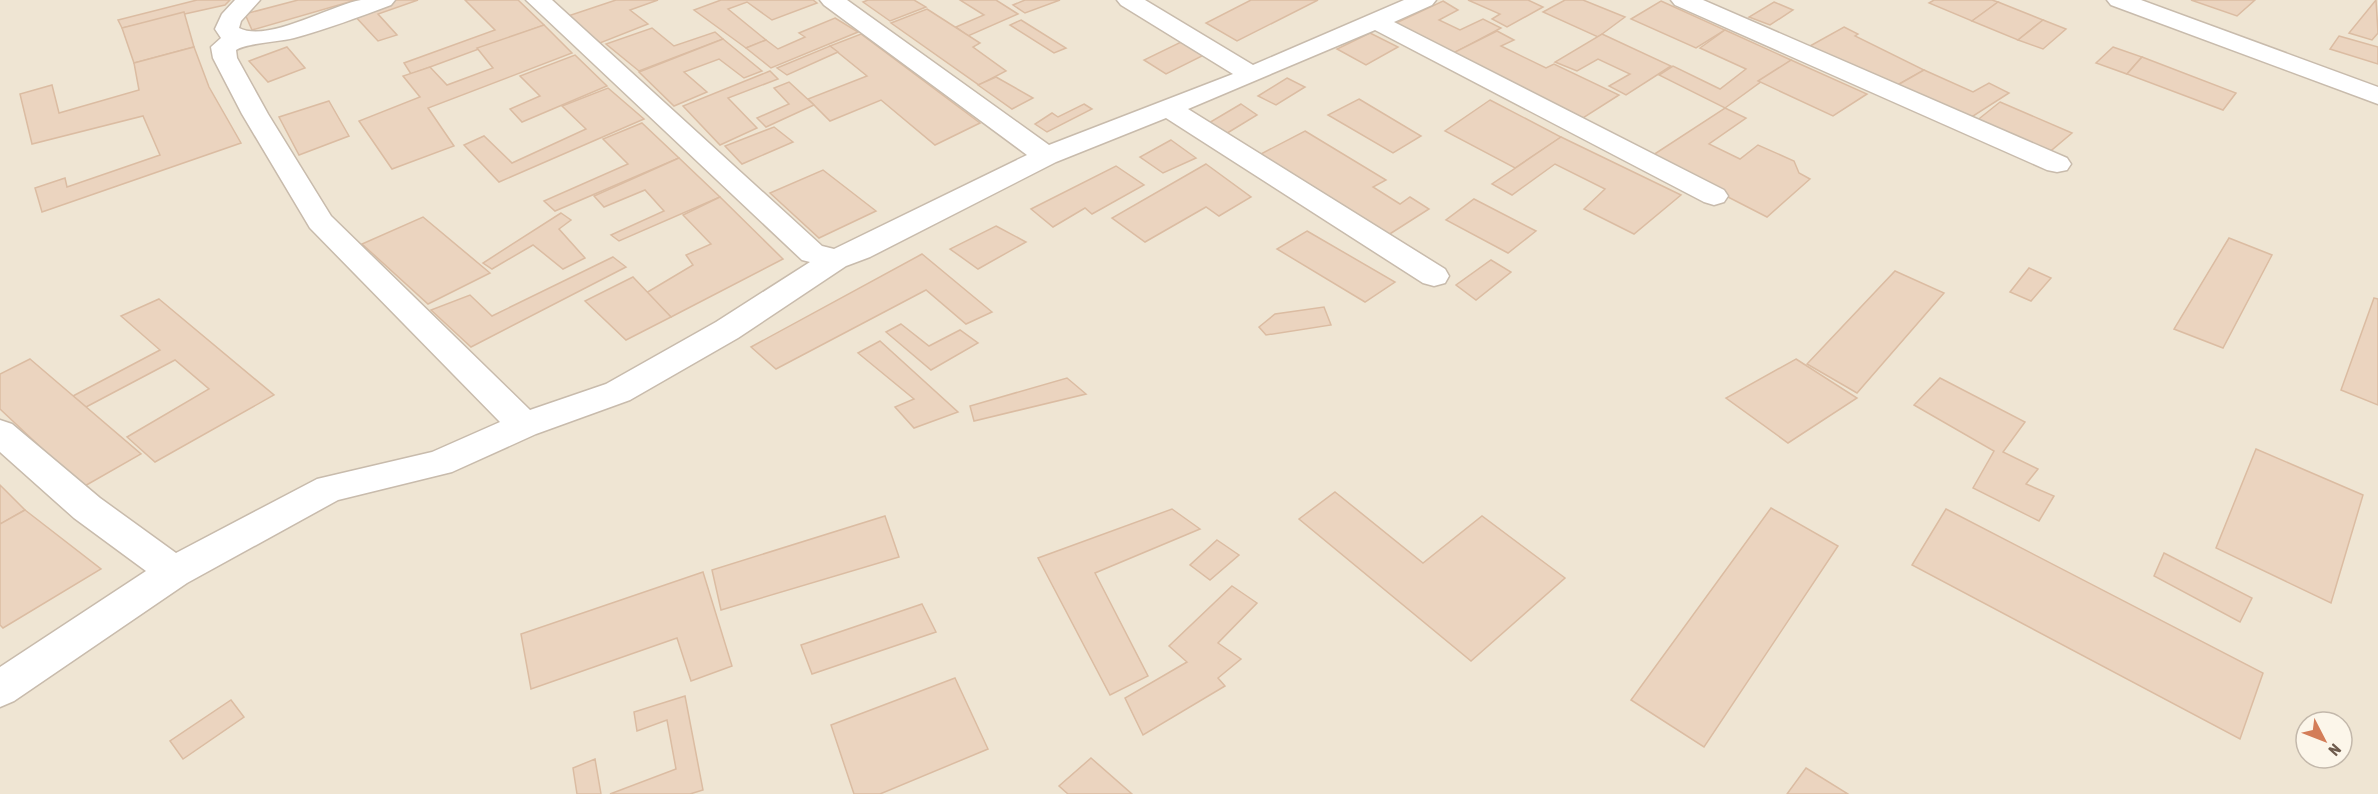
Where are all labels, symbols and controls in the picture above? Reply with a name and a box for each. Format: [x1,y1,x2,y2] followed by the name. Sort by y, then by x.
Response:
[2294,710,2354,770] north arrow
[2325,741,2345,760] text: N

